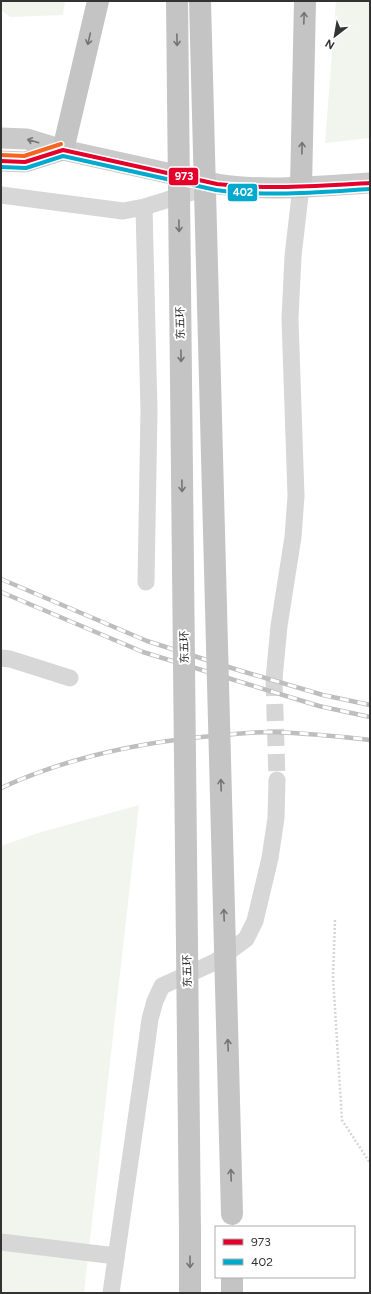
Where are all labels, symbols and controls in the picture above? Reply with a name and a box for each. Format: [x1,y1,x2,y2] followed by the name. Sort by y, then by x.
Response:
[301,12,308,25] one-way arrow
[315,16,355,56] north arrow
[85,32,93,45] one-way arrow
[173,33,181,46] one-way arrow
[323,36,337,52] text: N
[26,137,39,144] one-way arrow
[298,142,306,155] one-way arrow
[168,167,199,186] line badge: 973
[175,170,193,183] text: 973
[227,183,258,202] line badge: 402
[233,186,253,199] text: 402
[175,219,183,232] one-way arrow
[174,306,187,340] street label: 东五环
[177,349,185,362] one-way arrow
[178,479,186,492] one-way arrow
[178,630,191,664] street label: 东五环
[217,779,225,792] one-way arrow
[221,909,228,922] one-way arrow
[181,954,194,988] street label: 东五环
[224,1039,232,1052] one-way arrow
[227,1169,235,1182] one-way arrow
[215,1226,355,1278] legend
[251,1235,271,1249] text: 973
[186,1255,194,1268] one-way arrow
[251,1255,273,1269] text: 402

